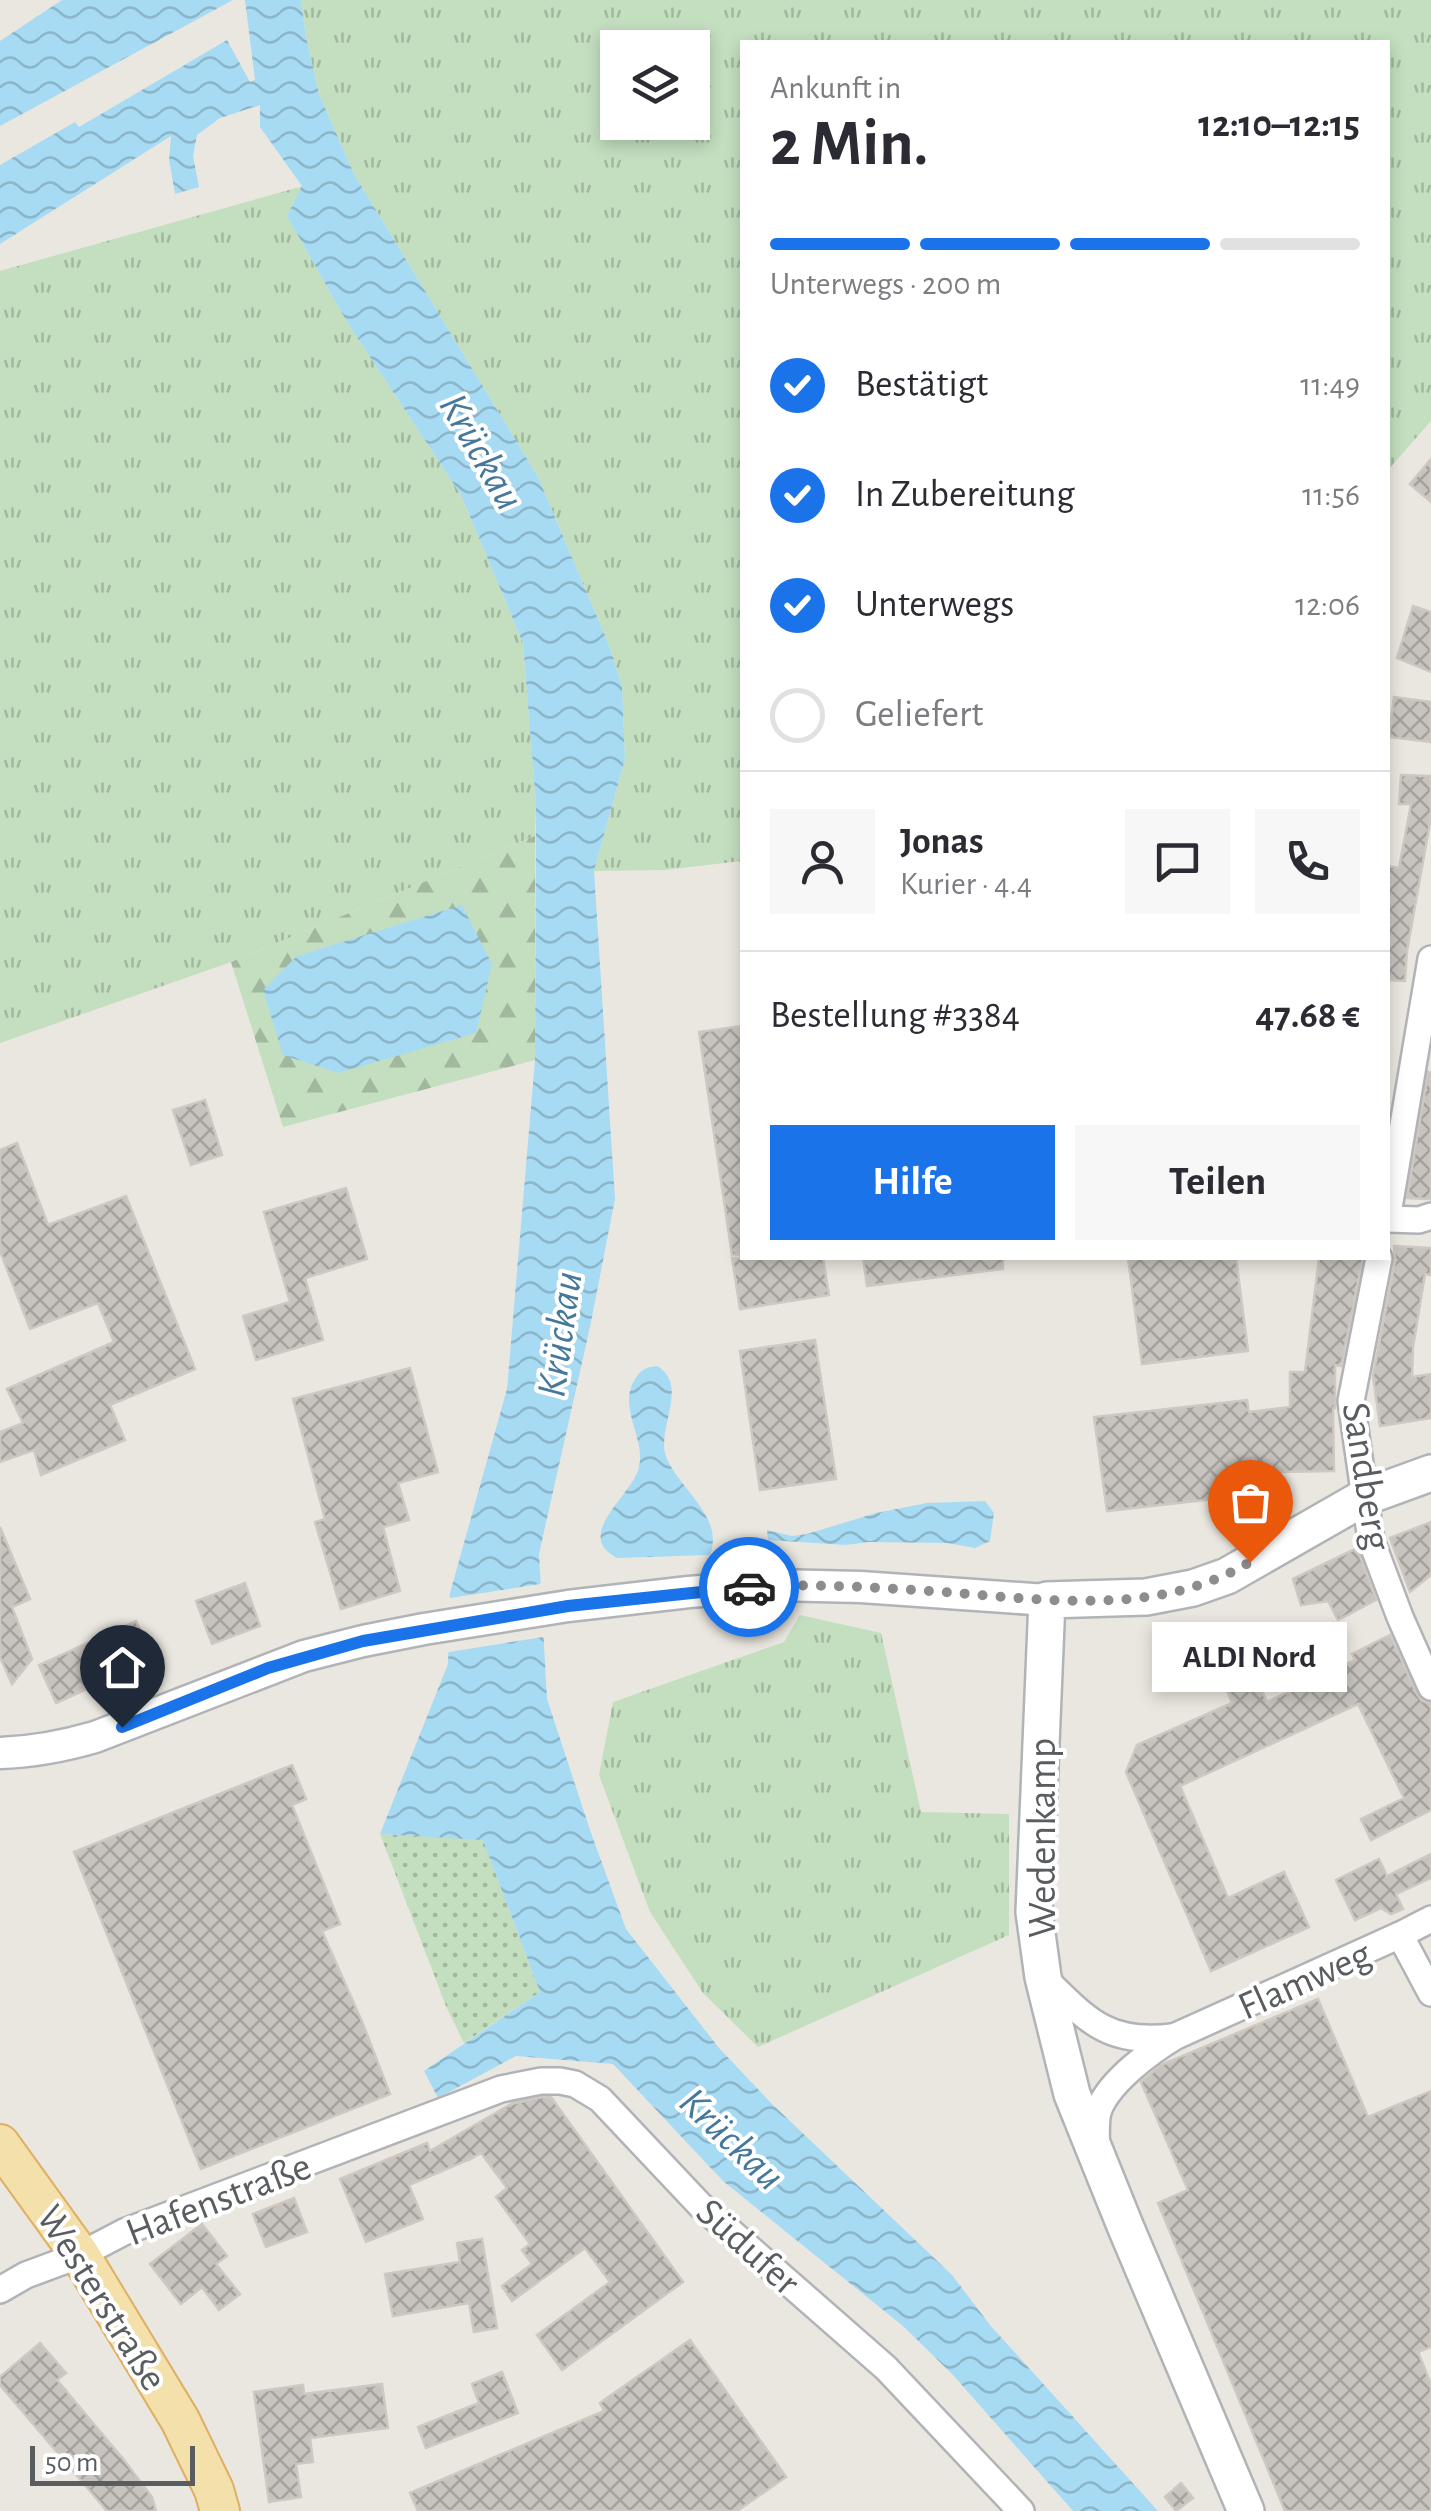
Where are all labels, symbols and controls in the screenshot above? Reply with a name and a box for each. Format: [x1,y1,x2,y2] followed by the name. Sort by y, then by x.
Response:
[600,30,710,140] map controls
[600,30,710,140] button: layers
[770,72,901,104] text: Ankunft in
[1198,106,1360,144] text: 12:10–12:15
[770,112,928,177] text: 2 Min.
[770,268,1001,300] text: Unterwegs · 200 m
[770,358,825,413] icon: check
[855,366,988,404] text: Bestätigt
[1300,369,1360,401] text: 11:49
[431,387,531,517] water label: Krückau
[770,468,825,523] icon: check
[855,476,1075,514] text: In Zubereitung
[1302,479,1360,511] text: 11:56
[770,578,825,633] icon: check
[855,586,1014,624] text: Unterwegs
[1295,589,1360,621] text: 12:06
[855,696,983,734] text: Geliefert
[770,809,875,914] button: person
[1125,809,1230,914] button: chat
[1255,809,1360,914] button: phone
[900,823,984,861] text: Jonas
[900,868,1032,900] text: Kurier · 4.4
[770,997,1020,1035] text: Bestellung #3384
[1255,997,1360,1035] text: 47.68 €
[770,1125,1055,1240] button: Hilfe
[1075,1125,1360,1240] button: Teilen
[530,1269,590,1400] water label: Krückau
[1335,1400,1398,1553] street label: Sandberg
[1208,1460,1293,1563] pin
[1223,1475,1278,1530] icon: bag
[699,1537,799,1637] courier
[722,1560,777,1615] icon: car
[1152,1622,1348,1692] callout: ALDI Nord
[80,1625,165,1728] pin
[95,1640,150,1695] icon: home
[1183,1641,1316,1673] text: ALDI Nord
[1023,1738,1063,1938] street label: Wedenkamp
[1233,1934,1378,2028] street label: Flamweg
[671,2080,792,2199] water label: Krückau
[121,2146,317,2253] street label: Hafenstraße
[689,2192,807,2303] street label: Südufer
[29,2198,174,2398] street label: Westerstraße
[30,2441,195,2486] scale bar
[45,2449,99,2477] text: 50 m

